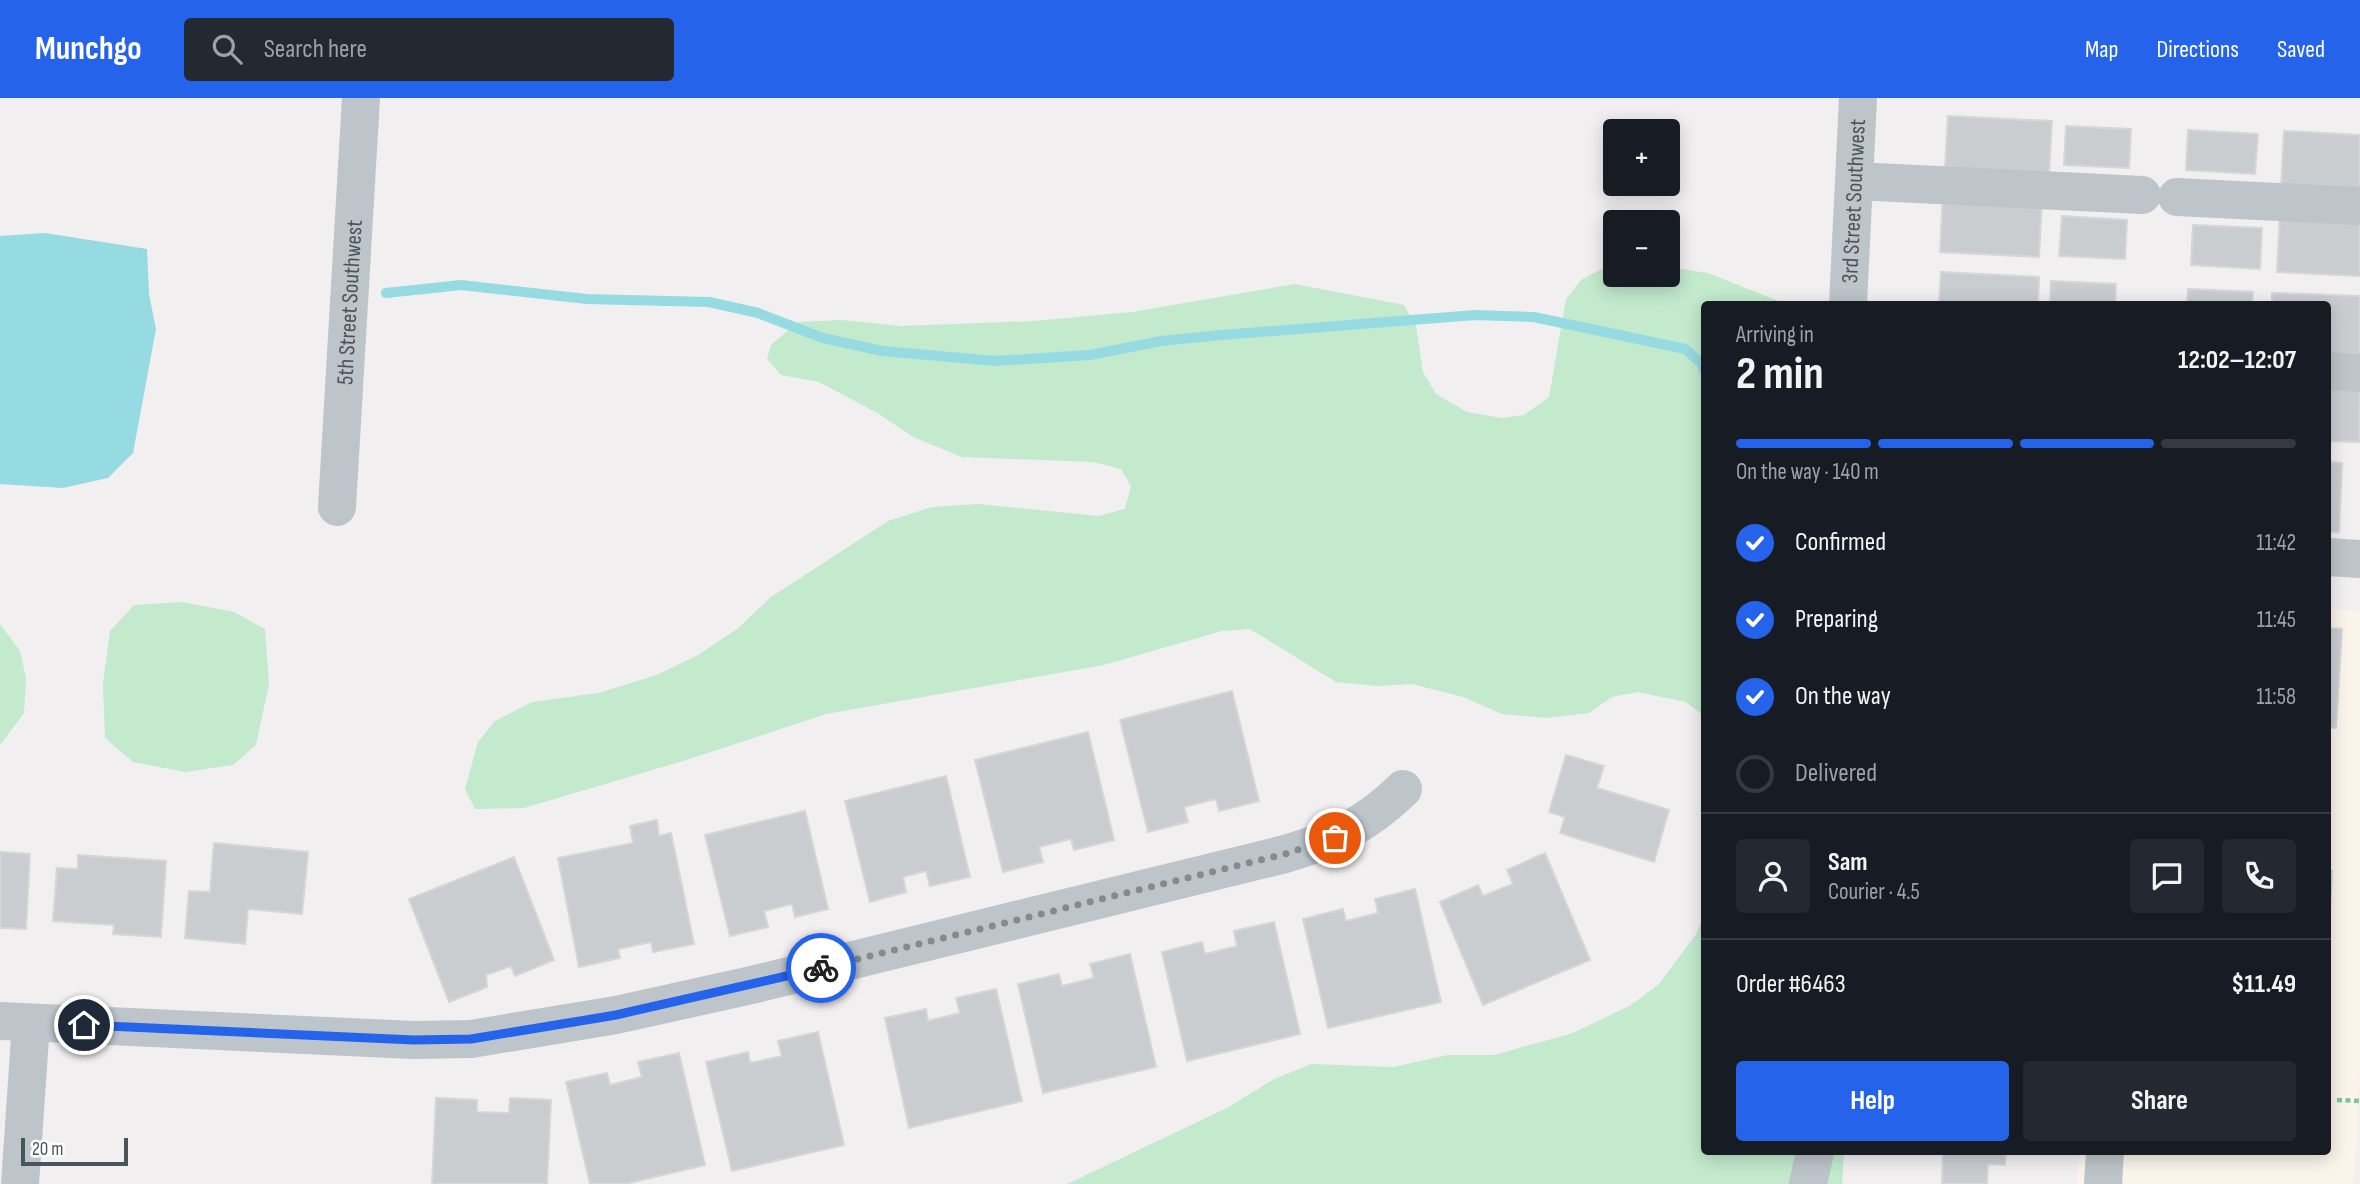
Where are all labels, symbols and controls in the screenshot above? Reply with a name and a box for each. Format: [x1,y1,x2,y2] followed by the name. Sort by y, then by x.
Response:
[184,18,674,81] search box
[35,29,142,69] text: Munchgo
[208,30,246,68] icon: search
[264,34,367,65] text: Search here
[2085,35,2118,64] text: Map
[2156,35,2239,64] text: Directions
[2277,35,2325,64] text: Saved
[1836,118,1872,284] street label: 3rd Street Southwest
[1603,119,1680,287] map controls
[1603,119,1680,196] button: +
[1603,210,1680,287] button: −
[331,219,369,386] street label: 5th Street Southwest
[1736,321,1814,349] text: Arriving in
[2178,345,2296,376] text: 12:02–12:07
[1736,347,1824,402] text: 2 min
[1736,458,1879,486] text: On the way · 140 m
[1736,524,1774,562] icon: check
[1795,527,1886,558] text: Confirmed
[2256,529,2296,557] text: 11:42
[1736,601,1774,639] icon: check
[1795,604,1878,635] text: Preparing
[2257,606,2296,634] text: 11:45
[1736,678,1774,716] icon: check
[1795,681,1891,712] text: On the way
[2256,683,2296,711] text: 11:58
[1795,758,1877,789] text: Delivered
[1305,808,1365,868] pin
[1316,819,1354,857] icon: bag
[1736,839,1810,913] button: person
[2130,839,2204,913] button: chat
[2222,839,2296,913] button: phone
[1828,847,1868,878] text: Sam
[1828,878,1920,906] text: Courier · 4.5
[786,933,856,1003] courier
[802,949,840,987] icon: bike
[1736,969,1846,1000] text: Order #6463
[2231,969,2296,1000] text: $11.49
[54,995,114,1055] pin
[65,1006,103,1044] icon: home
[1736,1061,2009,1141] button: Help
[2023,1061,2296,1141] button: Share
[21,1135,128,1167] scale bar
[32,1138,64,1161] text: 20 m

